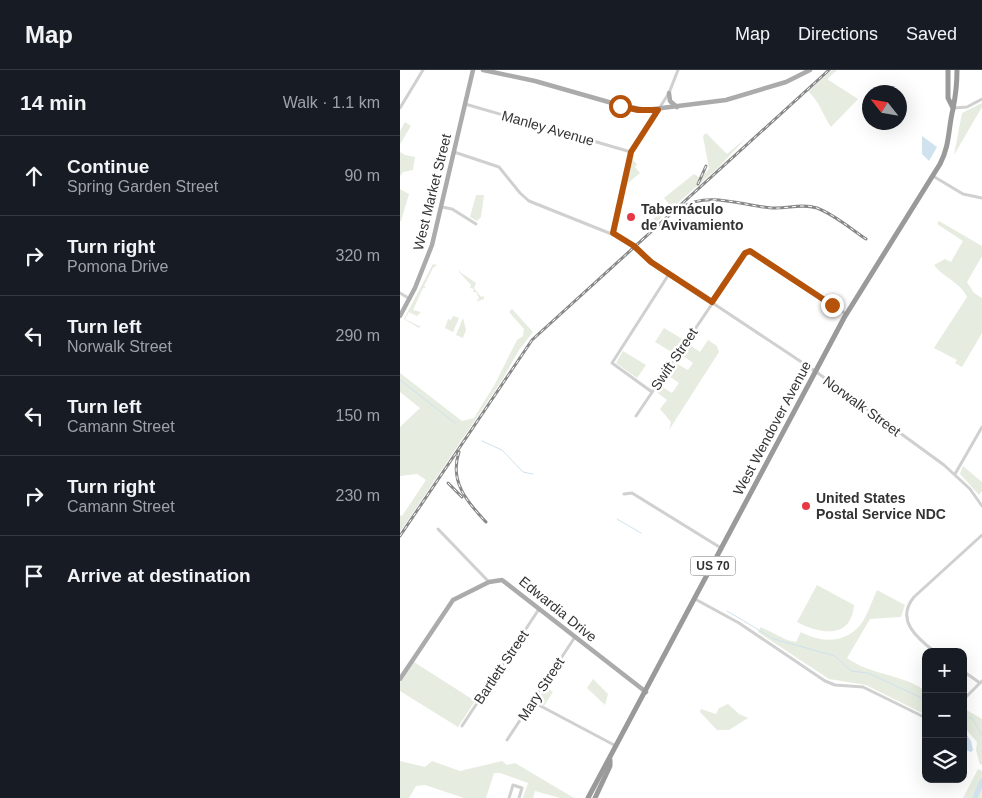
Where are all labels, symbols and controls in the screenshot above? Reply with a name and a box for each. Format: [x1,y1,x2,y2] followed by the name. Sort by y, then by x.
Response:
[25,21,73,48] text: Map
[735,24,770,44] text: Map
[798,24,878,44] text: Directions
[906,24,957,44] text: Saved
[862,85,907,130] north arrow
[20,91,87,114] text: 14 min
[283,94,380,111] text: Walk · 1.1 km
[609,95,632,118] route start
[500,107,596,149] street label: Manley Avenue
[410,132,454,252] street label: West Market Street
[67,156,149,177] text: Continue
[20,162,48,190] icon: ahead
[344,167,380,184] text: 90 m
[67,178,218,195] text: Spring Garden Street
[641,201,743,233] place label: Tabernáculo de Avivamiento
[625,211,637,223] marker: Tabernáculo de Avivamiento
[67,236,155,257] text: Turn right
[20,242,48,270] icon: right
[336,247,380,264] text: 320 m
[67,258,168,275] text: Pomona Drive
[821,294,844,317] route end
[67,316,142,337] text: Turn left
[20,322,48,350] icon: left
[647,325,701,393] street label: Swift Street
[336,327,380,344] text: 290 m
[67,338,172,355] text: Norwalk Street
[730,358,814,498] street label: West Wendover Avenue
[820,373,904,440] street label: Norwalk Street
[67,396,142,417] text: Turn left
[20,402,48,430] icon: left
[336,407,380,424] text: 150 m
[67,418,175,435] text: Camann Street
[67,476,155,497] text: Turn right
[20,482,48,510] icon: right
[336,487,380,504] text: 230 m
[816,490,946,522] place label: United States Postal Service NDC
[67,498,175,515] text: Camann Street
[800,500,812,512] marker: United States Postal Service NDC
[690,556,736,576] road number: US 70
[20,562,48,590] icon: arrive
[67,565,251,586] text: Arrive at destination
[516,573,600,645] street label: Edwardia Drive
[470,627,532,707] street label: Bartlett Street
[922,648,967,783] map controls
[922,648,967,693] button: +
[515,654,567,724] street label: Mary Street
[922,693,967,738] button: −
[922,738,967,783] button: layers

